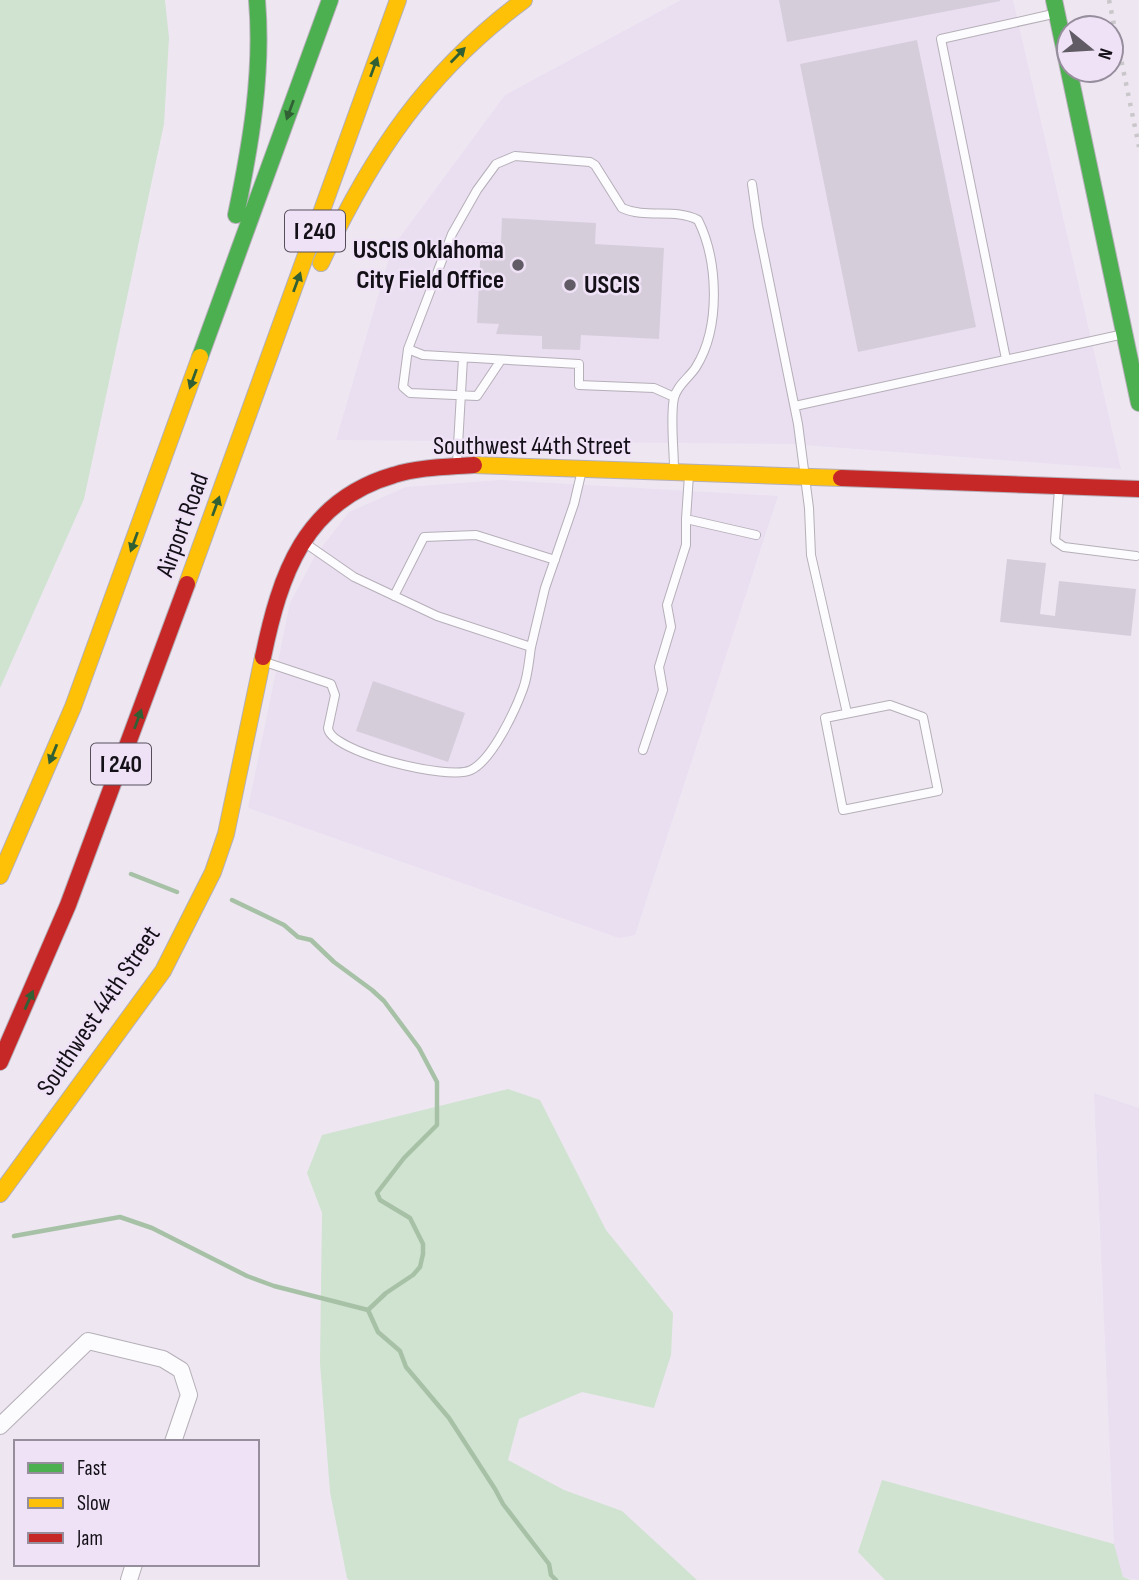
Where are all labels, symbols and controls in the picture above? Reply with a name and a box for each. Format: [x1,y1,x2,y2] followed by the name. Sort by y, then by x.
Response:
[1055,14,1125,84] north arrow
[1092,45,1117,62] text: N
[449,47,466,64] one-way arrow
[368,57,379,78] one-way arrow
[284,100,295,121] one-way arrow
[285,210,345,252] road number: I 240
[353,235,504,296] place label: USCIS Oklahoma City Field Office
[510,257,526,273] marker: USCIS Oklahoma City Field Office
[584,270,640,301] place label: USCIS
[292,271,303,292] one-way arrow
[562,277,578,293] marker: USCIS
[187,369,198,390] one-way arrow
[433,431,631,462] street label: Southwest 44th Street
[150,469,216,582] street label: Airport Road
[211,495,222,516] one-way arrow
[128,531,139,552] one-way arrow
[132,709,143,730] one-way arrow
[48,744,59,765] one-way arrow
[91,744,151,784] road number: I 240
[31,920,167,1102] street label: Southwest 44th Street
[23,990,35,1010] one-way arrow
[14,1440,259,1566] legend
[77,1456,107,1481] text: Fast
[77,1491,111,1516] text: Slow
[76,1526,103,1551] text: Jam

